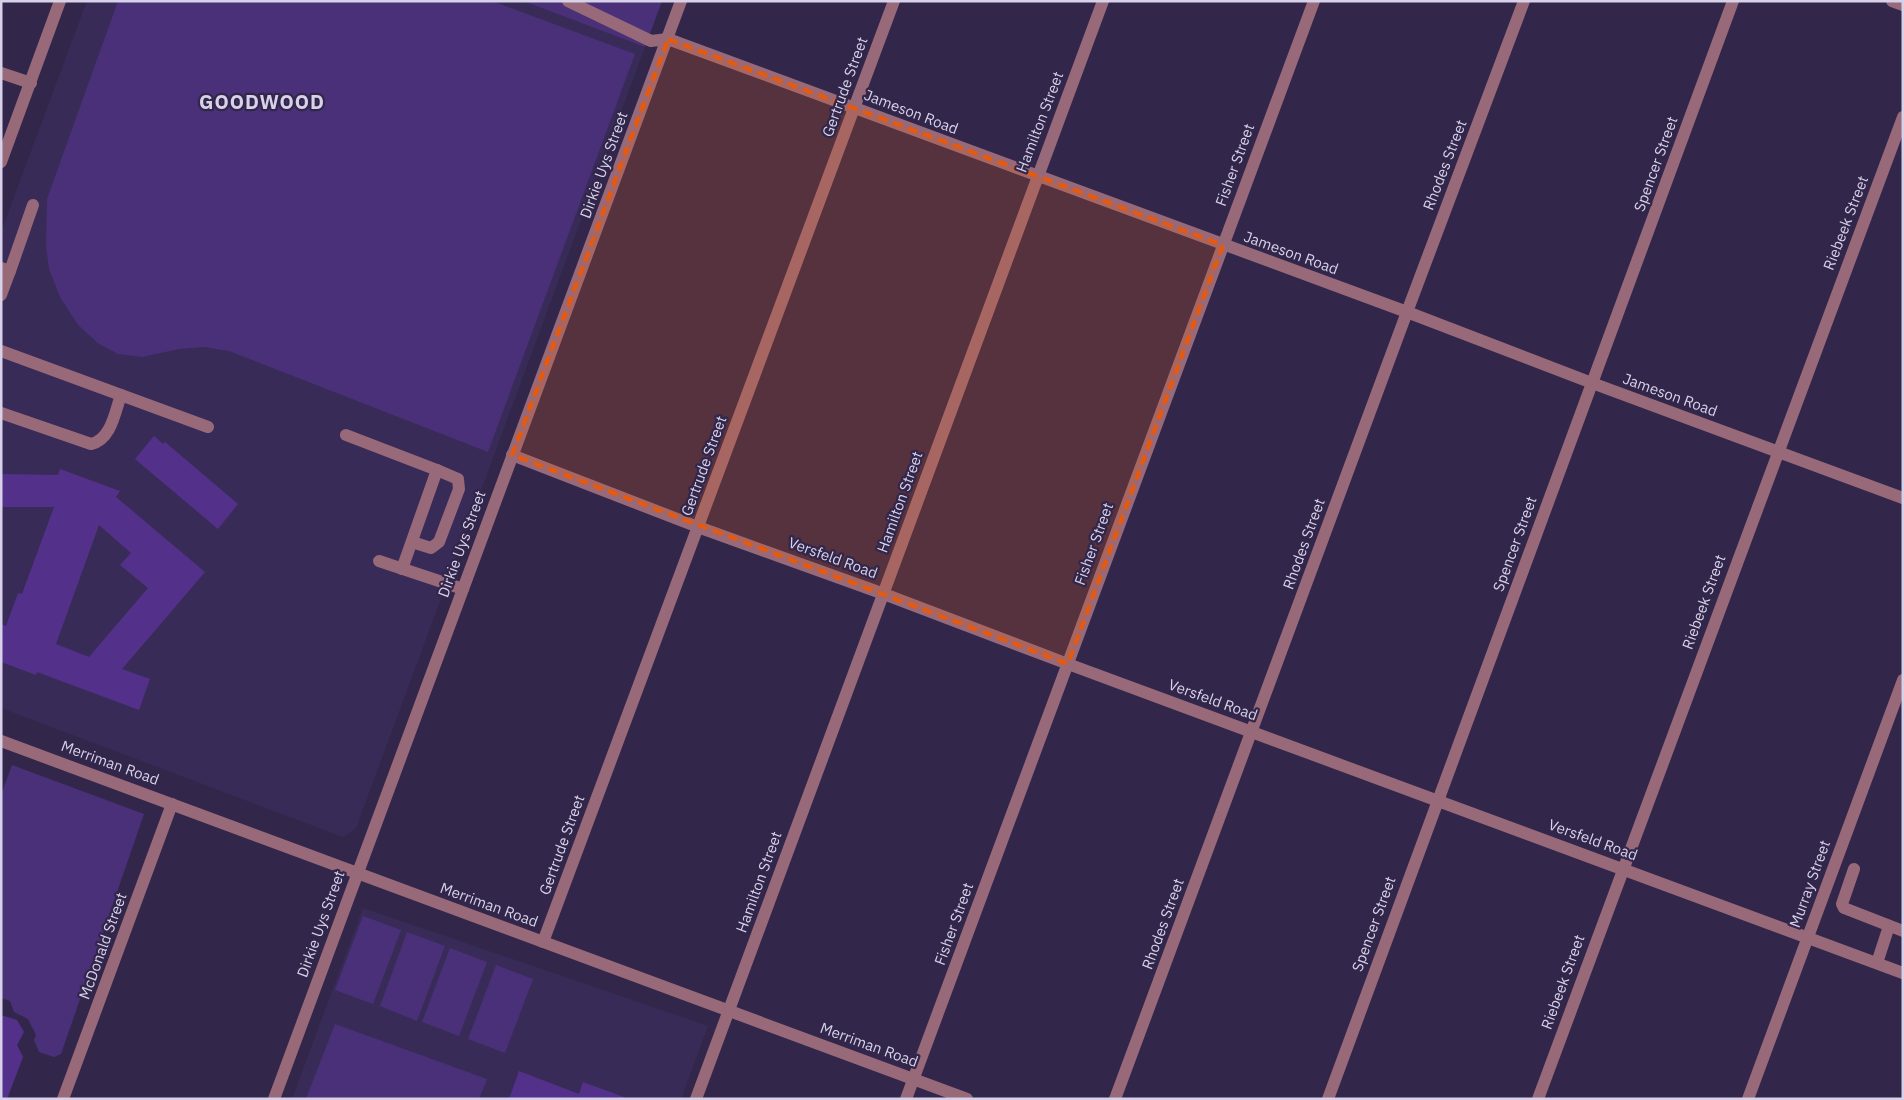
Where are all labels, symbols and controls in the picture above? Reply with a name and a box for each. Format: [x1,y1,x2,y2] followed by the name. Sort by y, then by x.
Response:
[818,34,871,139] street label: Gertrude Street
[1012,69,1067,175] street label: Hamilton Street
[861,85,961,138] street label: Jameson Road
[199,88,325,115] district label: GOODWOOD
[575,109,632,221] street label: Dirkie Uys Street
[1629,114,1682,214] street label: Spencer Street
[1419,117,1471,213] street label: Rhodes Street
[1211,121,1258,209] street label: Fisher Street
[1819,173,1872,273] street label: Riebeek Street
[1241,227,1341,278] street label: Jameson Road
[1620,369,1720,420] street label: Jameson Road
[677,413,730,518] street label: Gertrude Street
[872,449,927,555] street label: Hamilton Street
[433,488,490,600] street label: Dirkie Uys Street
[1488,494,1541,594] street label: Spencer Street
[1278,496,1329,592] street label: Rhodes Street
[1070,500,1117,588] street label: Fisher Street
[786,533,880,582] street label: Versfeld Road
[1678,552,1729,652] street label: Riebeek Street
[1166,675,1260,724] street label: Versfeld Road
[59,736,162,789] street label: Merriman Road
[535,792,588,897] street label: Gertrude Street
[1546,815,1640,864] street label: Versfeld Road
[731,829,786,935] street label: Hamilton Street
[1785,837,1834,930] street label: Murray Street
[292,868,349,980] street label: Dirkie Uys Street
[1347,874,1400,974] street label: Spencer Street
[1137,876,1188,972] street label: Rhodes Street
[438,878,541,931] street label: Merriman Road
[930,880,977,968] street label: Fisher Street
[74,890,131,1002] street label: McDonald Street
[1537,932,1588,1032] street label: Riebeek Street
[818,1018,921,1071] street label: Merriman Road

